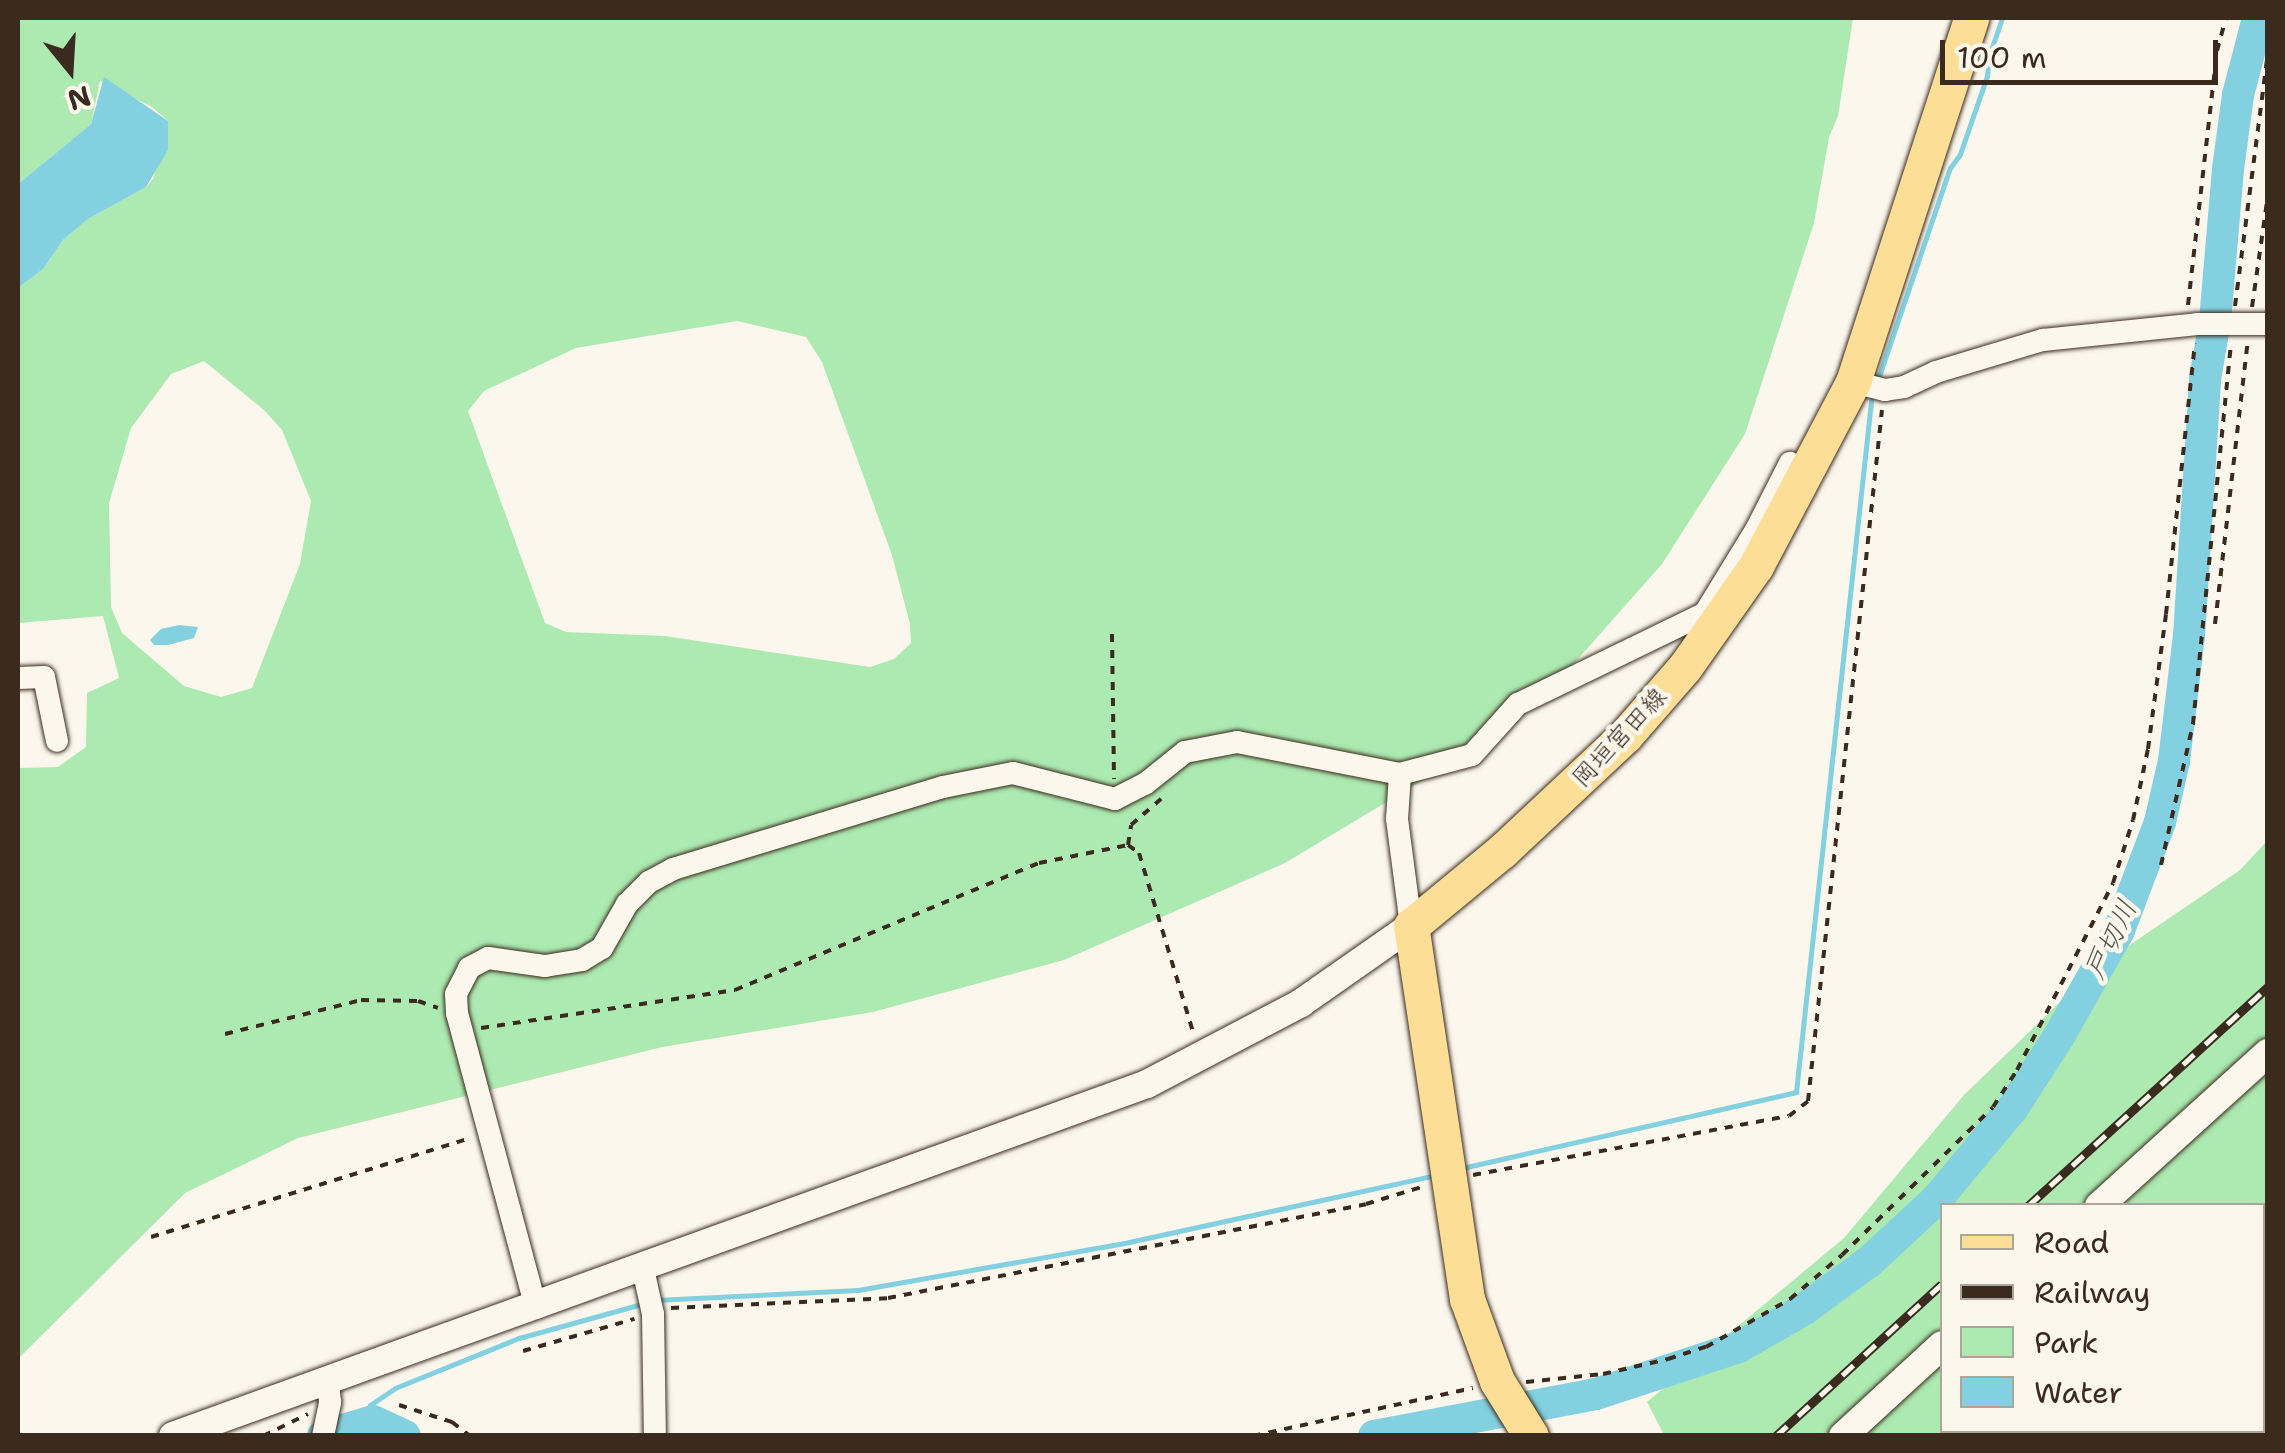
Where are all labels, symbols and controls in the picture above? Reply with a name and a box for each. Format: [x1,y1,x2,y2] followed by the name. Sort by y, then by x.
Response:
[20,20,120,120] north arrow
[1945,20,2222,82] scale bar
[1957,37,2047,78] text: 100 m
[63,77,96,120] text: N
[1565,681,1673,793] street label: 岡垣宮田線
[2076,894,2144,984] water label: 戸切川
[1940,1203,2265,1433] legend
[2034,1222,2109,1263] text: Road
[2034,1272,2150,1313] text: Railway
[2034,1322,2098,1363] text: Park
[2034,1372,2123,1413] text: Water

